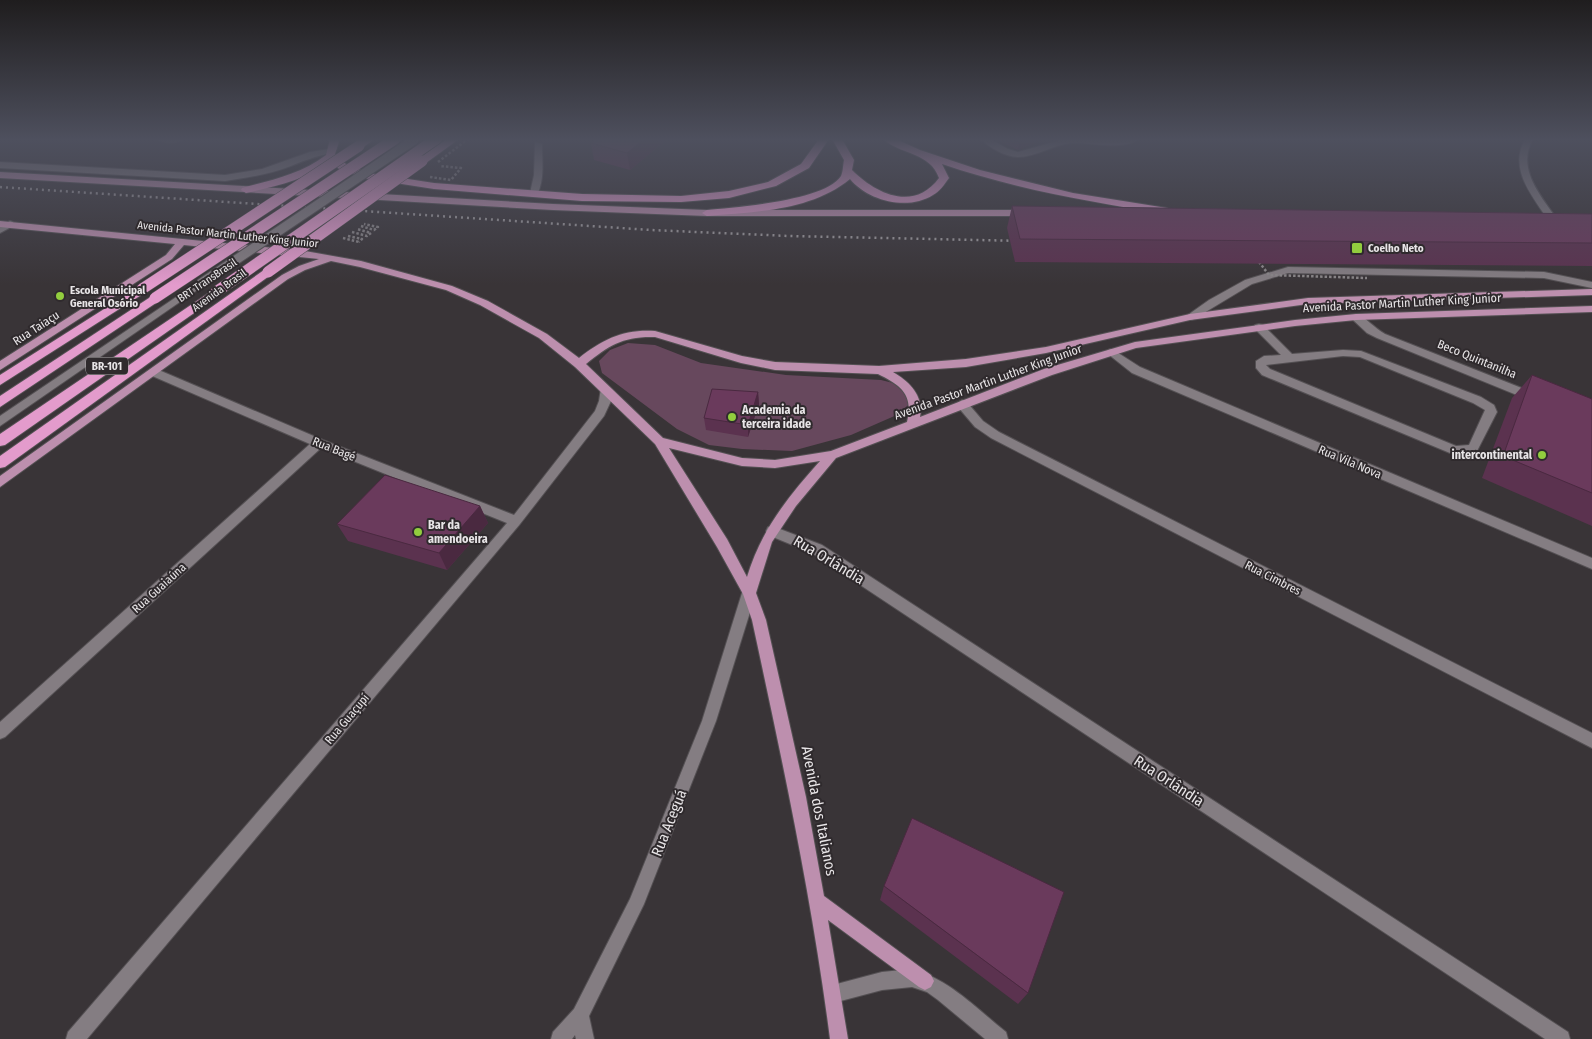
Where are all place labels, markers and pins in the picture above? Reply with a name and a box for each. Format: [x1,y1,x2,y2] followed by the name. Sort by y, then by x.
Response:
[1350,241,1364,255] marker: Coelho Neto
[1368,242,1424,255] place label: Coelho Neto
[70,284,146,310] place label: Escola Municipal General Osório
[54,290,66,302] marker: Escola Municipal General Osório
[741,403,811,431] place label: Academia da terceira idade
[726,411,738,423] marker: Academia da terceira idade
[1452,448,1533,462] place label: intercontinental
[1536,449,1548,461] marker: intercontinental
[428,518,488,546] place label: Bar da amendoeira
[412,526,424,538] marker: Bar da amendoeira

